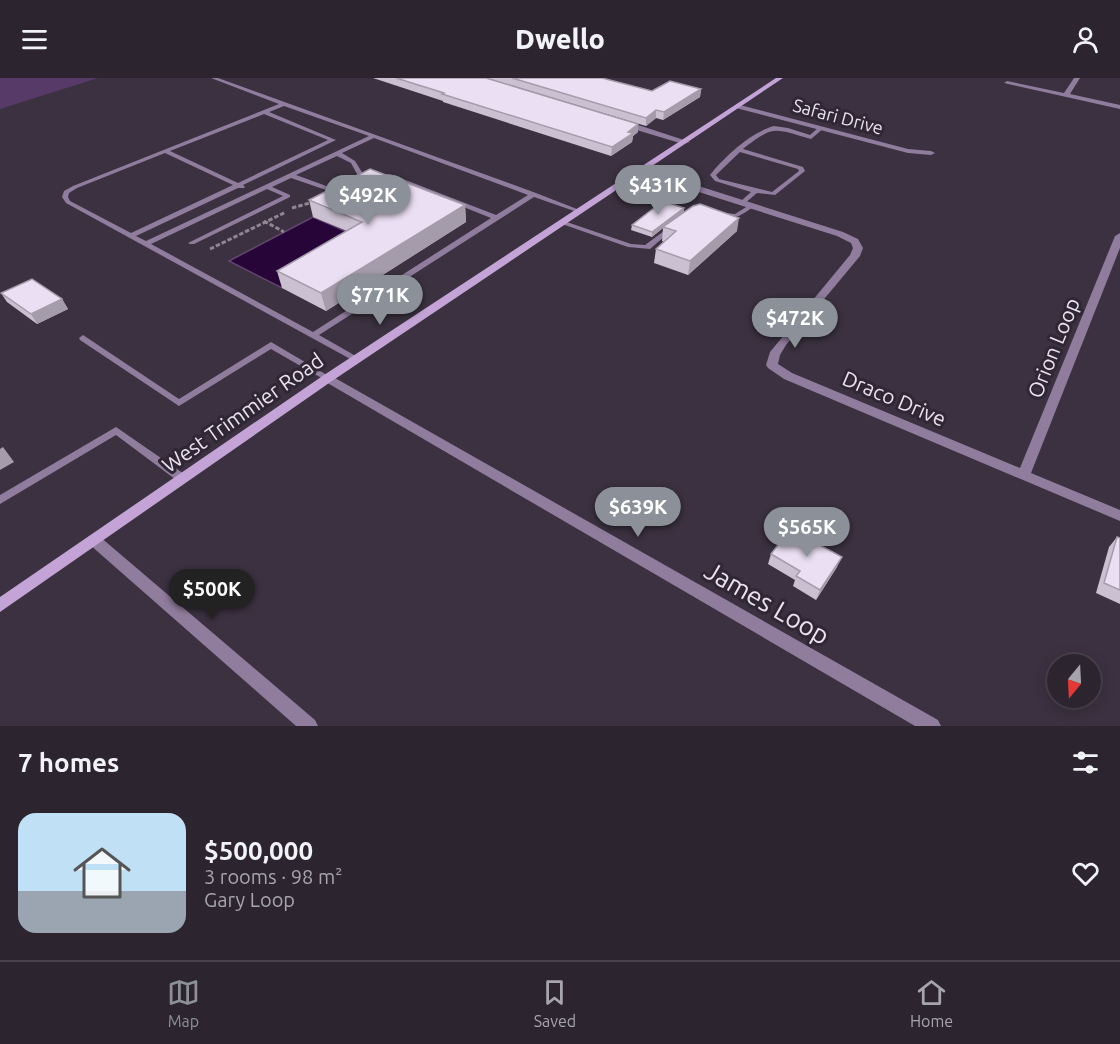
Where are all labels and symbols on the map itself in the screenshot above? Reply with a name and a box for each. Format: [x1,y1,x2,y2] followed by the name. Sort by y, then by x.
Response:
[791,94,886,138] street label: Safari Drive
[616,165,700,216] pin: $431K
[326,175,410,226] pin: $492K
[338,275,422,326] pin: $771K
[1022,294,1084,401] street label: Orion Loop
[753,298,837,349] pin: $472K
[157,348,328,477] street label: West Trimmier Road
[839,366,950,431] street label: Draco Drive
[596,487,680,538] pin: $639K
[765,507,849,558] pin: $565K
[700,555,835,650] street label: James Loop
[170,569,254,620] pin: $500K
[1047,654,1101,708] north arrow

